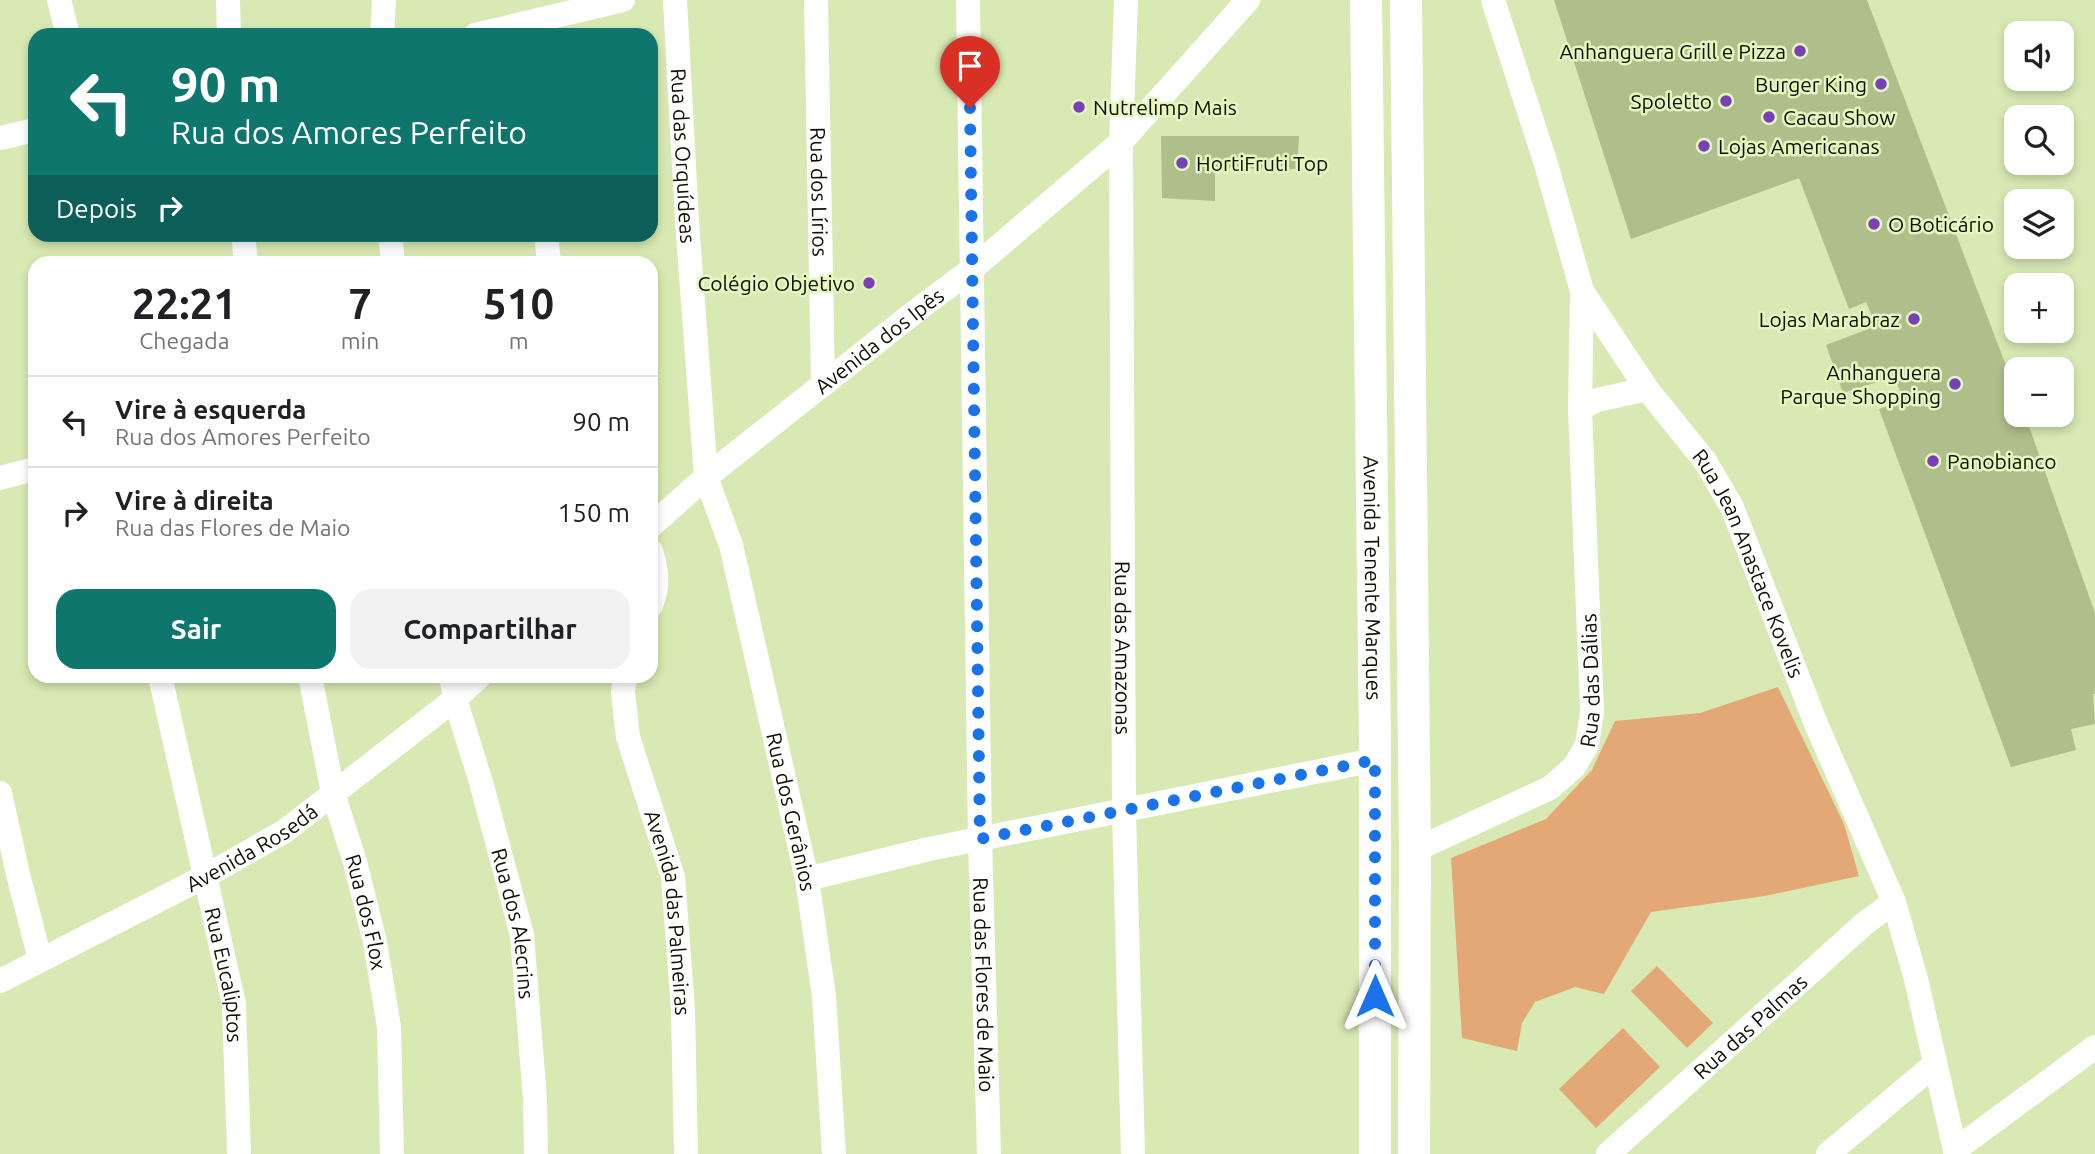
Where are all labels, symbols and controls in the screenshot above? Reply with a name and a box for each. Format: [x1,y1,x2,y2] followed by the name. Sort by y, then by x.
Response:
[2004,21,2074,427] map controls
[2004,21,2074,91] button: sound
[940,36,1000,108] pin
[1559,39,1786,63] place label: Anhanguera Grill e Pizza
[1792,43,1808,59] marker: Anhanguera Grill e Pizza
[951,47,989,85] icon: arrive
[56,56,147,147] icon: left
[171,56,280,111] text: 90 m
[667,68,701,244] street label: Rua das Orquídeas
[1755,72,1867,96] place label: Burger King
[1873,76,1889,92] marker: Burger King
[1631,89,1712,113] place label: Spoletto
[1718,93,1734,109] marker: Spoletto
[1093,95,1237,119] place label: Nutrelimp Mais
[1071,99,1087,115] marker: Nutrelimp Mais
[1783,105,1896,129] place label: Cacau Show
[2004,105,2074,175] button: search
[1761,109,1777,125] marker: Cacau Show
[171,114,527,150] text: Rua dos Amores Perfeito
[806,127,833,257] street label: Rua dos Lírios
[1718,134,1880,158] place label: Lojas Americanas
[1696,138,1712,154] marker: Lojas Americanas
[1196,151,1328,175] place label: HortiFruti Top
[1174,155,1190,171] marker: HortiFruti Top
[151,189,189,227] icon: right
[2004,189,2074,259] button: layers
[56,194,137,223] text: Depois
[1888,212,1994,236] place label: O Boticário
[1866,216,1882,232] marker: O Boticário
[697,271,855,295] place label: Colégio Objetivo
[2004,273,2074,343] button: +
[861,275,877,291] marker: Colégio Objetivo
[132,280,237,327] text: 22:21
[348,280,372,327] text: 7
[483,280,554,327] text: 510
[810,283,948,399] street label: Avenida dos Ipês
[1759,307,1900,331] place label: Lojas Marabraz
[1906,311,1922,327] marker: Lojas Marabraz
[139,328,229,353] text: Chegada
[341,328,379,353] text: min
[509,328,529,353] text: m
[2004,357,2074,427] button: −
[1780,360,1941,408] place label: Anhanguera Parque Shopping
[1947,376,1963,392] marker: Anhanguera Parque Shopping
[115,395,306,424] text: Vire à esquerda
[56,403,94,441] icon: left
[572,407,630,436] text: 90 m
[115,424,371,449] text: Rua dos Amores Perfeito
[1688,444,1809,681] street label: Rua Jean Anastace Kovelis
[1947,449,2057,473] place label: Panobianco
[1925,453,1941,469] marker: Panobianco
[1360,455,1387,700] street label: Avenida Tenente Marques
[115,486,274,515] text: Vire à direita
[56,494,94,532] icon: right
[558,498,630,527] text: 150 m
[115,515,351,540] text: Rua das Flores de Maio
[1111,561,1136,735] street label: Rua das Amazonas
[56,589,336,669] button: Sair
[350,589,630,669] button: Compartilhar
[1575,613,1604,749] street label: Rua das Dálias
[762,730,821,893] street label: Rua dos Gerânios
[182,798,322,896] street label: Avenida Rosedá
[640,807,695,1016] street label: Avenida das Palmeiras
[487,845,539,1000] street label: Rua dos Alecrins
[341,851,391,972] street label: Rua dos Flox
[969,877,999,1093] street label: Rua das Flores de Maio
[201,905,247,1043] street label: Rua Eucaliptos
[1338,959,1412,1033] position arrow
[1688,969,1812,1084] street label: Rua das Palmas

